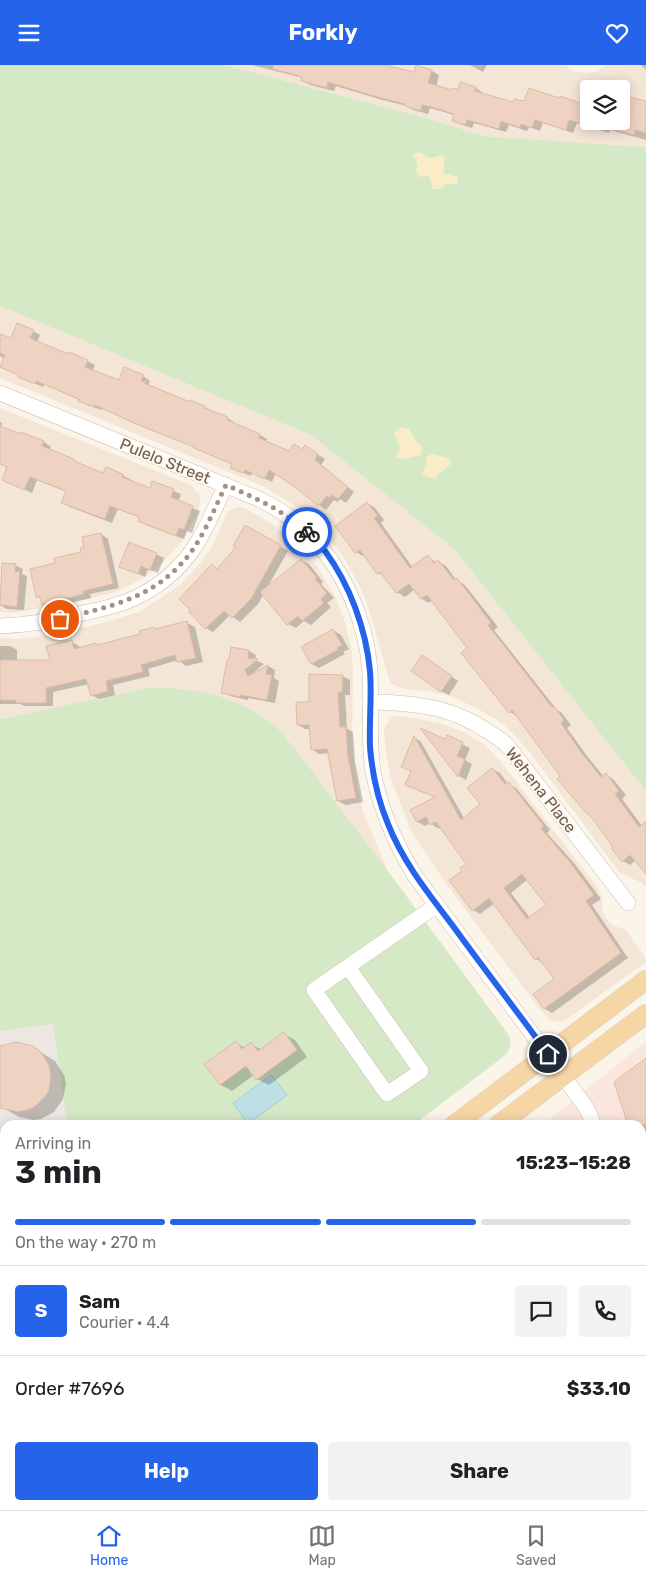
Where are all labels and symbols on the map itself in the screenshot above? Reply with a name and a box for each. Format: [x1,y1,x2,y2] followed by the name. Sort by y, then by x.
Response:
[117,434,213,488] street label: Pulelo Street
[282,507,332,557] courier
[39,598,81,640] pin
[502,743,580,837] street label: Wehena Place
[527,1033,569,1075] pin

